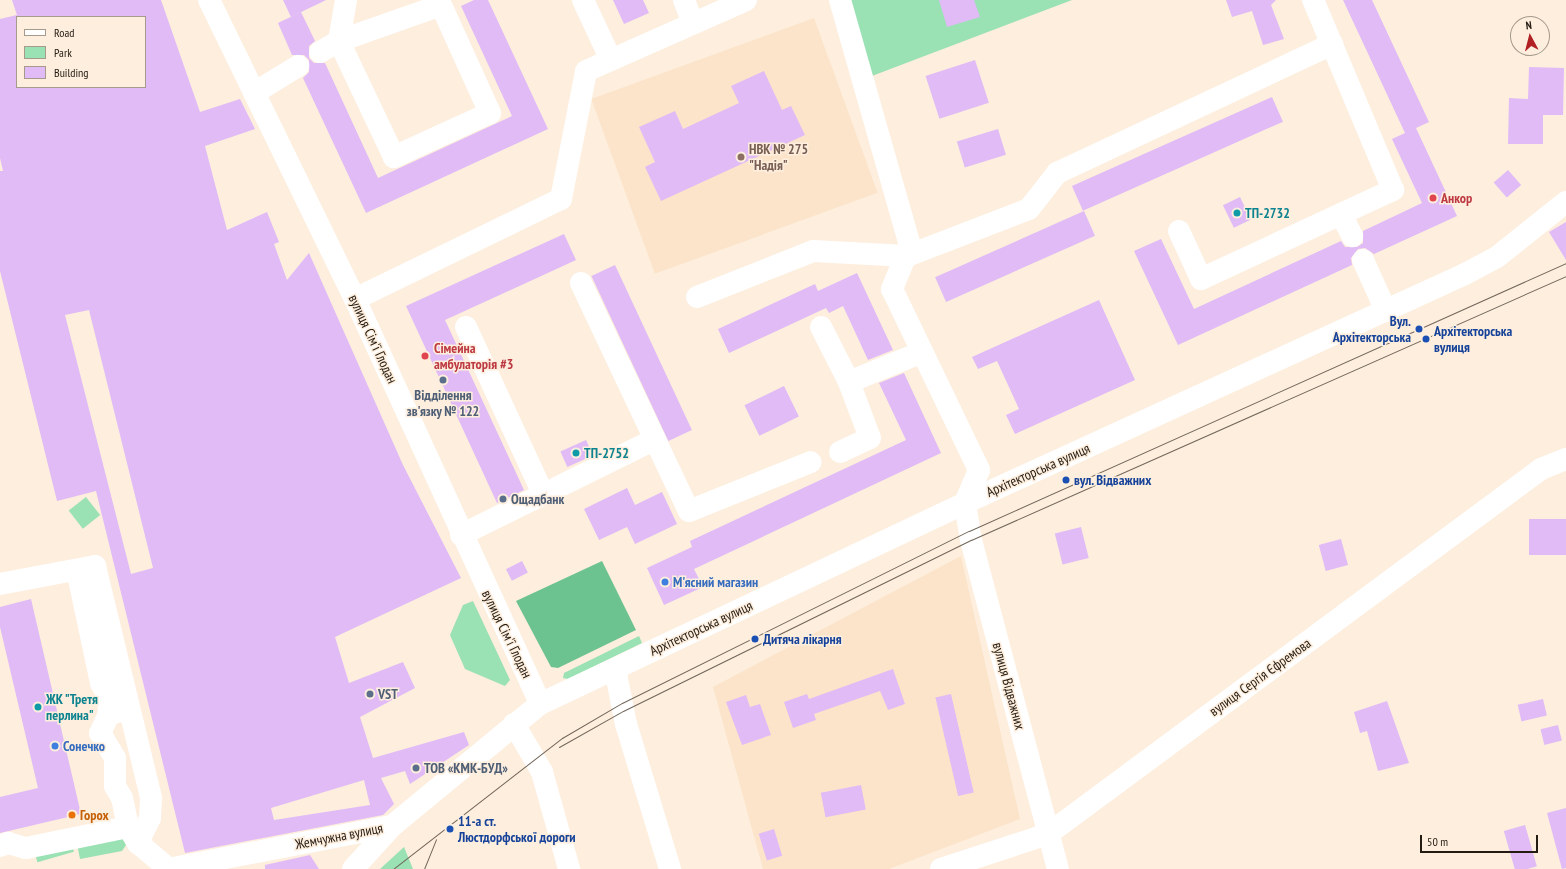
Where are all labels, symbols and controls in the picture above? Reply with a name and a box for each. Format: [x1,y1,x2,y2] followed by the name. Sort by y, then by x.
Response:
[16,16,146,88] legend
[1510,16,1550,56] north arrow
[1525,18,1532,32] text: N
[54,25,74,40] text: Road
[54,45,72,60] text: Park
[54,65,89,80] text: Building
[749,141,808,174] place label: НВК № 275 "Надія"
[736,152,746,162] marker: НВК № 275 "Надія"
[1441,190,1472,206] place label: Анкор
[1428,193,1438,203] marker: Анкор
[1245,205,1290,221] place label: ТП-2732
[1232,208,1242,218] marker: ТП-2732
[345,292,401,386] street label: вулиця Сім'ї Глодан
[1333,313,1411,346] place label: Вул. Архітекторська
[1434,323,1512,356] place label: Архітекторська вулиця
[1414,324,1424,334] marker: Вул. Архітекторська
[1421,334,1431,344] marker: Архітекторська вулиця
[434,340,513,372] place label: Сімейна амбулаторія #3
[419,350,431,362] marker: Сімейна амбулаторія #3
[438,375,448,385] marker: Відділення зв'язку № 122
[406,387,480,420] place label: Відділення зв'язку № 122
[984,440,1092,500] street label: Архітекторська вулиця
[584,445,629,461] place label: ТП-2752
[571,448,581,458] marker: ТП-2752
[1074,472,1152,488] place label: вул. Відважних
[1061,475,1071,485] marker: вул. Відважних
[511,491,564,507] place label: Ощадбанк
[498,494,508,504] marker: Ощадбанк
[673,574,758,590] place label: М'ясний магазин
[660,577,670,587] marker: М'ясний магазин
[478,587,536,681] street label: вулиця Сім'ї Глодан
[647,597,755,659] street label: Архітекторська вулиця
[763,631,842,647] place label: Дитяча лікарня
[750,634,760,644] marker: Дитяча лікарня
[1206,635,1314,719] street label: вулиця Сергія Єфремова
[989,641,1029,731] street label: вулиця Відважних
[378,686,398,702] place label: VST
[365,689,375,699] marker: VST
[46,691,99,724] place label: ЖК "Третя перлина"
[33,702,43,712] marker: ЖК "Третя перлина"
[63,738,105,754] place label: Сонечко
[50,741,60,751] marker: Сонечко
[424,760,508,776] place label: ТОВ «КМК-БУД»
[411,763,421,773] marker: ТОВ «КМК-БУД»
[80,807,109,823] place label: Горох
[67,810,77,820] marker: Горох
[458,813,576,846] place label: 11-а ст. Люстдорфської дороги
[294,819,384,853] street label: Жемчужна вулиця
[445,824,455,834] marker: 11-а ст. Люстдорфської дороги
[1422,827,1540,853] scale bar
[1427,834,1448,849] text: 50 m

